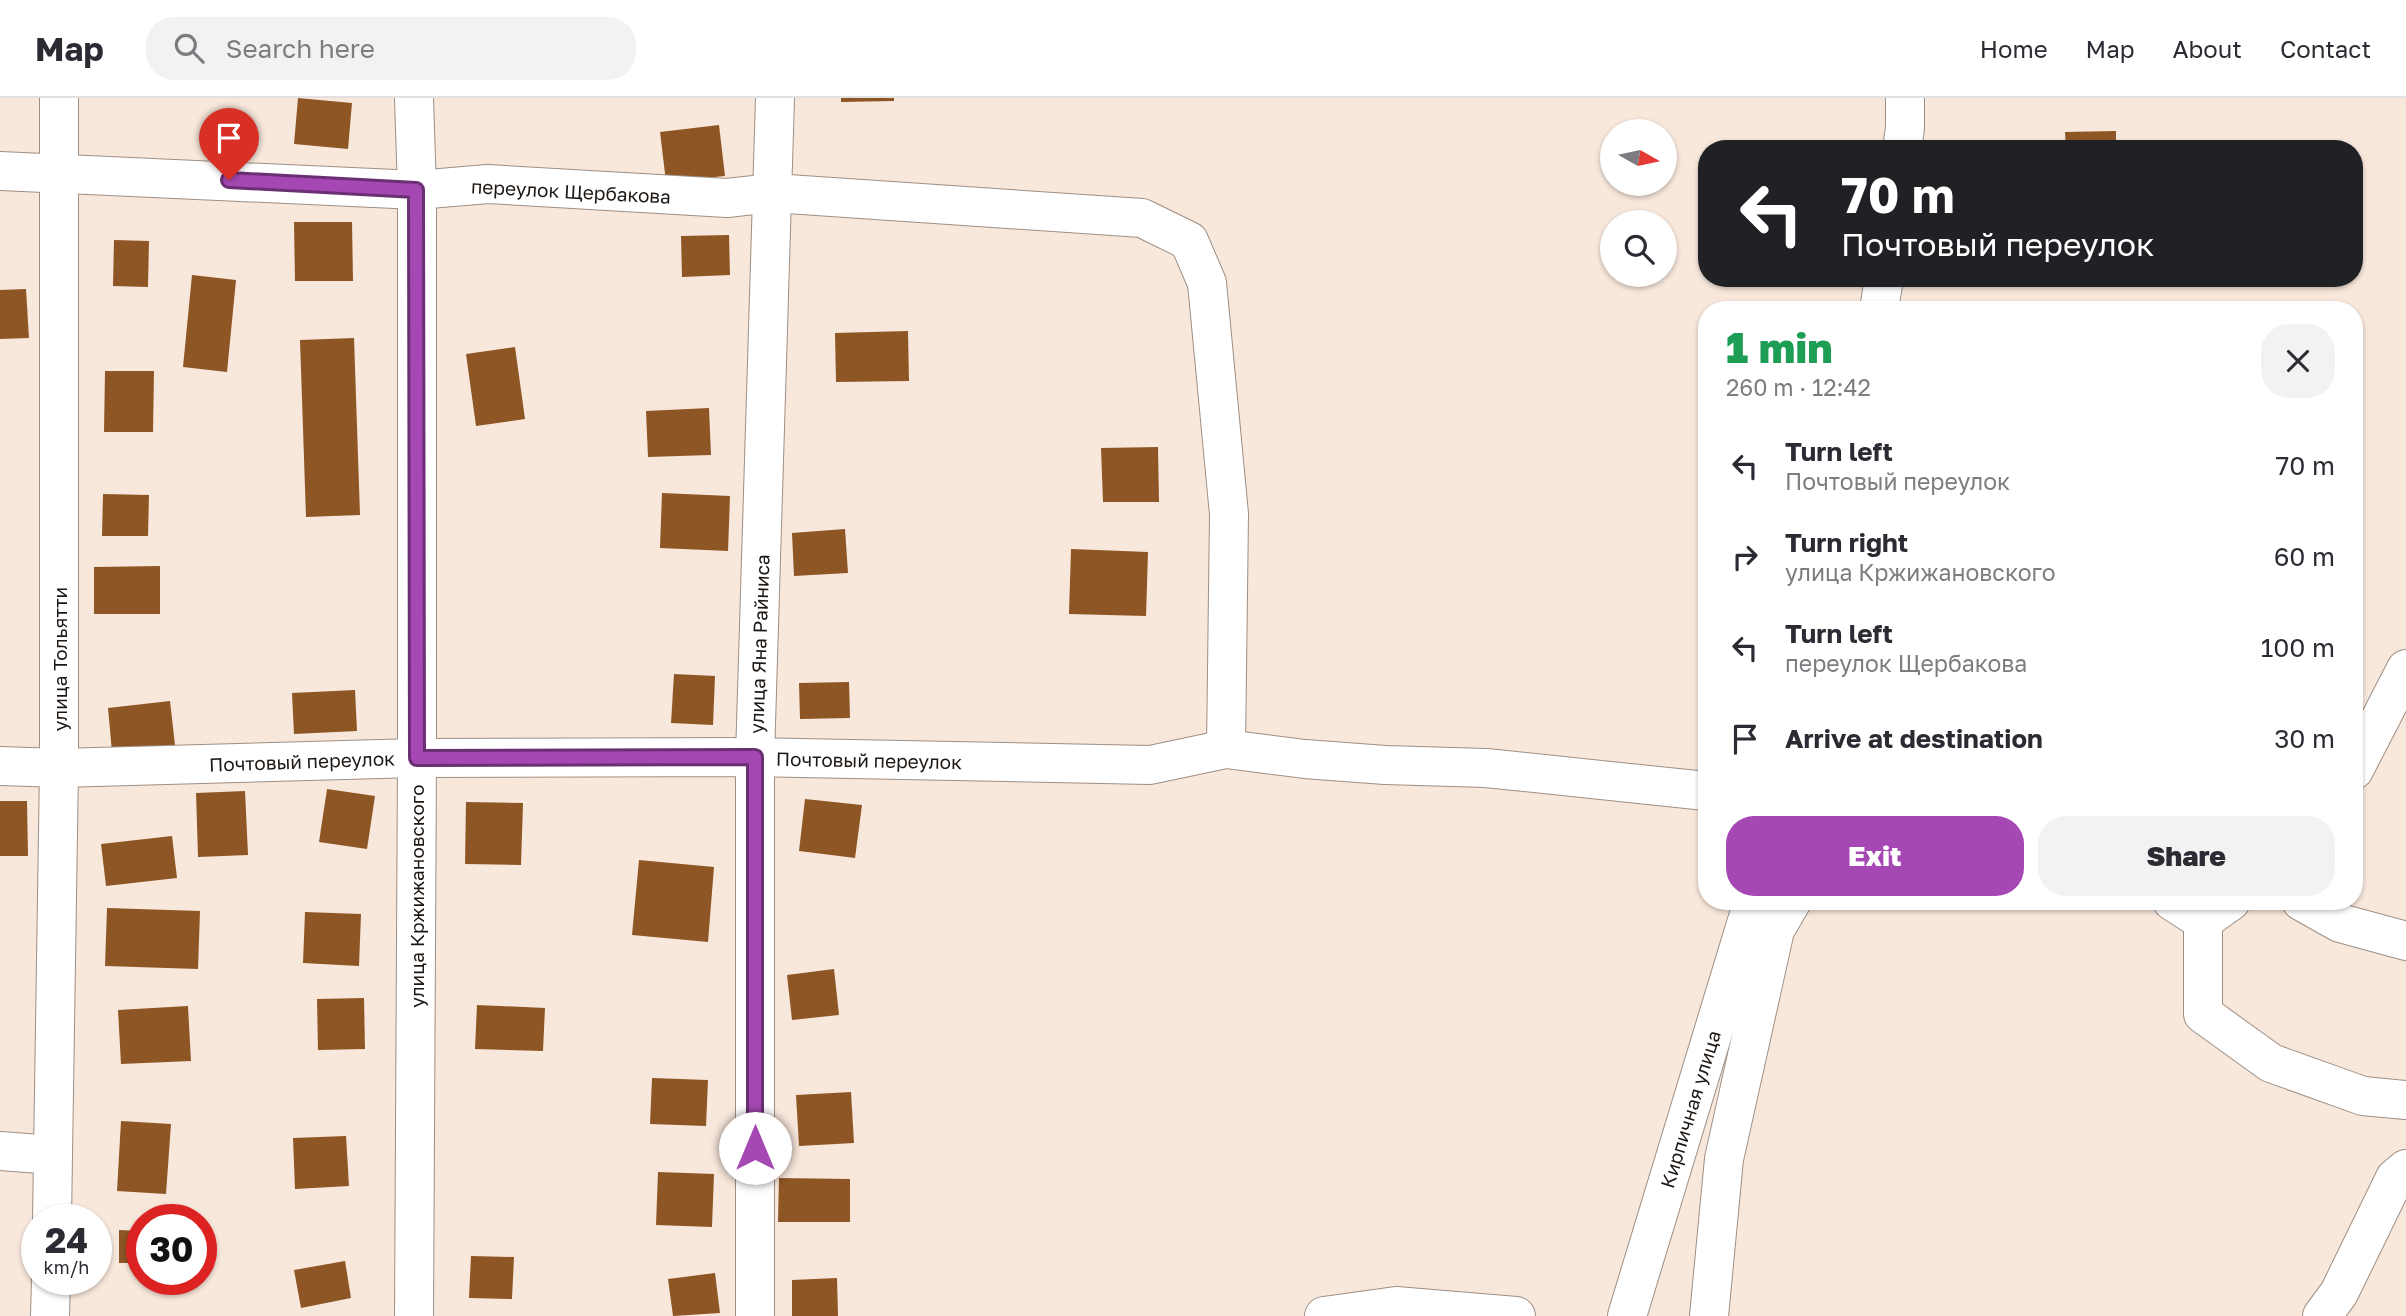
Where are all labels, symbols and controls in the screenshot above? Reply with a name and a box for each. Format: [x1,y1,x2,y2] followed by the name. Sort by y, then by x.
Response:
[146,17,636,80] search box
[35,29,104,68] text: Map
[170,29,208,67] icon: search
[226,33,375,64] text: Search here
[1980,34,2048,63] text: Home
[2086,34,2135,63] text: Map
[2173,34,2242,63] text: About
[2280,34,2371,63] text: Contact
[199,108,259,180] pin
[210,119,248,157] icon: arrive
[1600,119,1676,196] north arrow
[1600,119,1677,287] map controls
[1841,165,1955,224] text: 70 m
[1726,168,1817,259] icon: left
[470,174,672,208] street label: переулок Щербакова
[1600,210,1677,287] button: search
[1841,225,2154,263] text: Почтовый переулок
[1726,322,1833,372] text: 1 min
[2261,324,2335,398] button: close
[1726,373,1871,401] text: 260 m · 12:42
[1785,436,1893,467] text: Turn left
[1726,447,1764,485] icon: left
[2276,450,2335,481] text: 70 m
[1785,467,2010,495] text: Почтовый переулок
[1785,527,1908,558] text: Turn right
[1726,538,1764,576] icon: right
[2274,541,2335,572] text: 60 m
[744,554,774,734] street label: улица Яна Райниса
[1785,558,2056,586] text: улица Кржижановского
[48,587,71,731] street label: улица Тольятти
[1785,618,1893,649] text: Turn left
[1726,629,1764,667] icon: left
[2261,632,2335,663] text: 100 m
[1785,649,2027,677] text: переулок Щербакова
[1726,720,1764,758] icon: arrive
[1785,723,2043,754] text: Arrive at destination
[2274,723,2335,754] text: 30 m
[209,746,395,776] street label: Почтовый переулок
[776,747,962,773] street label: Почтовый переулок
[405,784,428,1008] street label: улица Кржижановского
[1726,816,2024,896] button: Exit
[2038,816,2335,896] button: Share
[1655,1027,1725,1191] street label: Кирпичная улица
[718,1111,792,1185] position arrow
[126,1204,217,1295] speed limit sign: 30
[45,1219,88,1261] text: 24
[44,1256,89,1278] text: km/h

